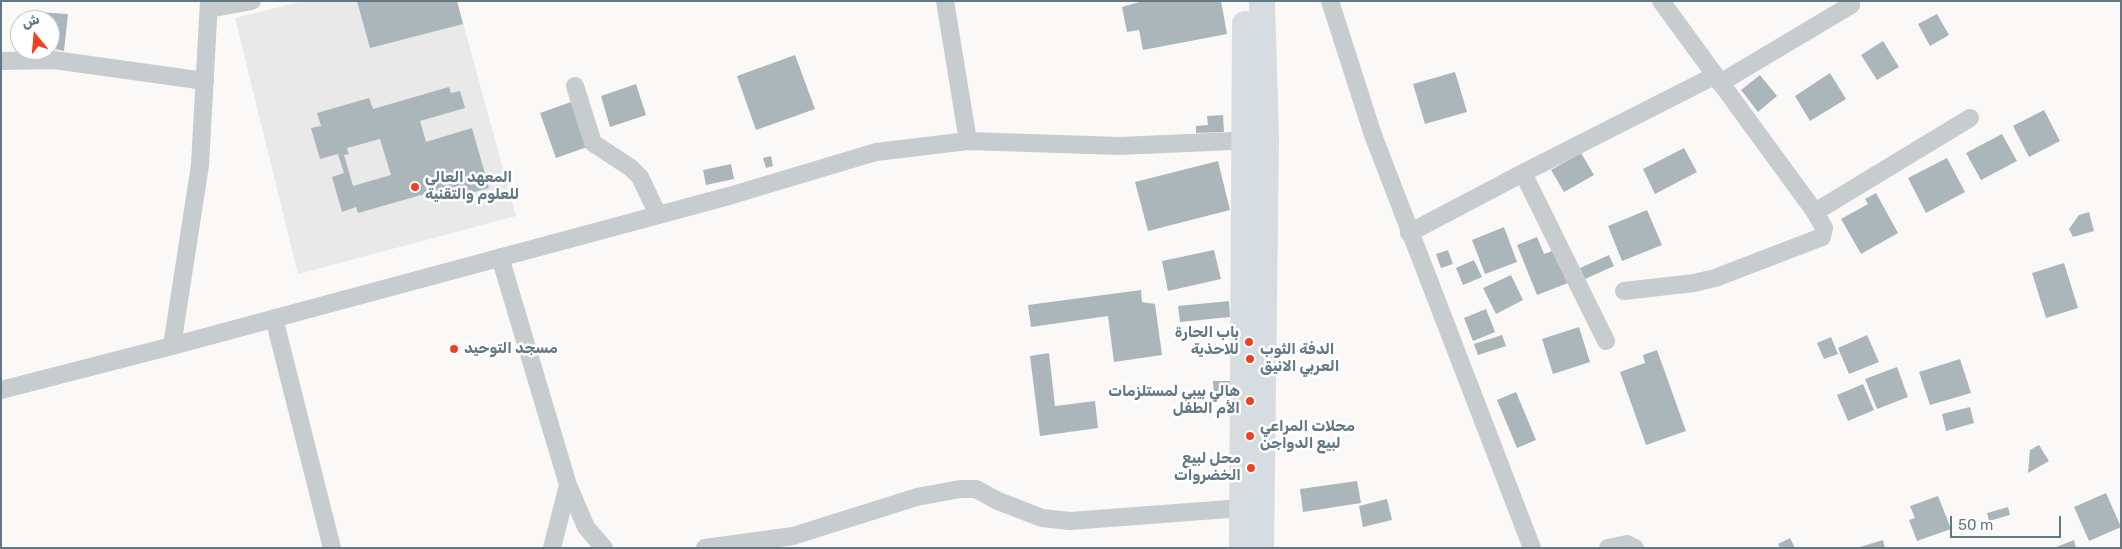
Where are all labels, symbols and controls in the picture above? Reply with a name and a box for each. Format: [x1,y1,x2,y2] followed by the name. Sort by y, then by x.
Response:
[10,10,60,60] north arrow
[20,10,42,32] text: ش
[425,169,519,204] place label: المعهد العالي للعلوم والتقنية
[409,181,421,193] marker: المعهد العالي للعلوم والتقنية
[1175,324,1239,359] place label: باب الحارة للاحذية
[1243,336,1255,348] marker: باب الحارة للاحذية
[464,340,558,358] place label: مسجد التوحيد
[1260,341,1339,376] place label: الدفة الثوب العربي الانيق
[448,343,460,355] marker: مسجد التوحيد
[1244,353,1256,365] marker: الدفة الثوب العربي الانيق
[1108,383,1240,418] place label: هالي بيبي لمستلزمات الأم الطفل
[1244,395,1256,407] marker: هالي بيبي لمستلزمات الأم الطفل
[1260,418,1355,453] place label: محلات المراعي لبيع الدواجن
[1244,430,1256,442] marker: محلات المراعي لبيع الدواجن
[1174,450,1241,485] place label: محل لبيع الخضروات
[1245,462,1257,474] marker: محل لبيع الخضروات
[1952,506,2063,538] scale bar
[1958,516,1993,534] text: 50 m

